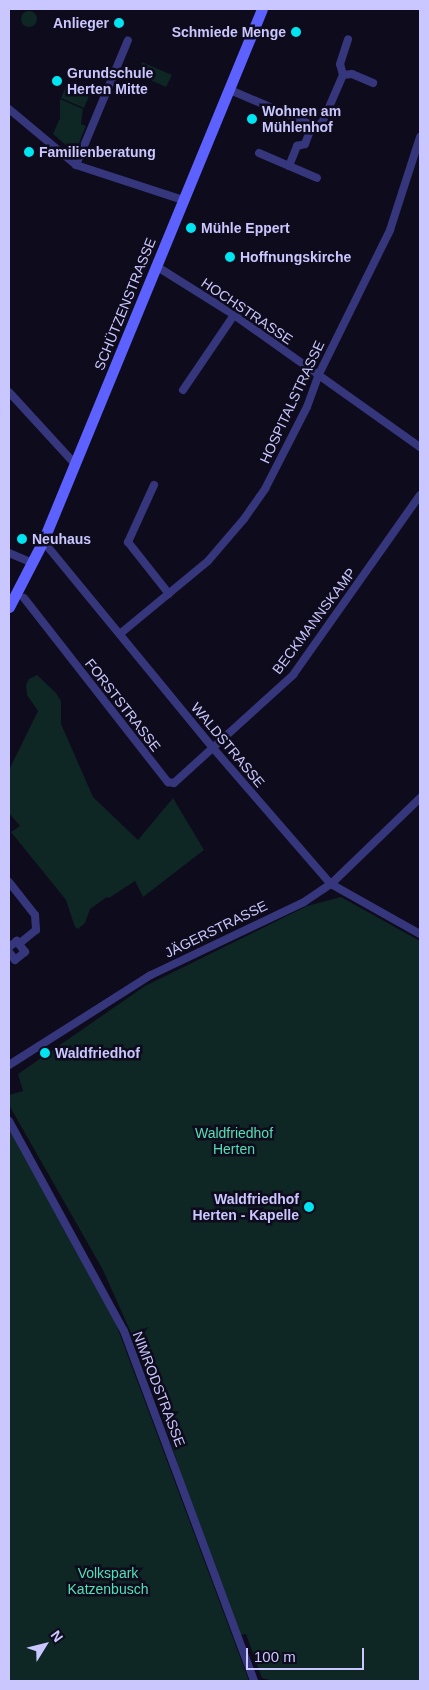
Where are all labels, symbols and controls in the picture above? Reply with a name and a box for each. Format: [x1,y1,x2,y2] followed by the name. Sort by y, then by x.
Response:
[53,15,109,31] place label: Anlieger
[113,17,125,29] marker: Anlieger
[172,24,286,40] place label: Schmiede Menge
[290,26,302,38] marker: Schmiede Menge
[67,65,153,98] place label: Grundschule Herten Mitte
[51,75,63,87] marker: Grundschule Herten Mitte
[262,103,341,136] place label: Wohnen am Mühlenhof
[246,113,258,125] marker: Wohnen am Mühlenhof
[39,144,156,160] place label: Familienberatung
[23,146,35,158] marker: Familienberatung
[201,220,290,236] place label: Mühle Eppert
[185,222,197,234] marker: Mühle Eppert
[91,235,159,373] street label: SCHÜTZENSTRASSE
[240,249,351,265] place label: Hoffnungskirche
[224,251,236,263] marker: Hoffnungskirche
[198,274,296,348] street label: HOCHSTRASSE
[256,338,328,466] street label: HOSPITALSTRASSE
[32,531,91,547] place label: Neuhaus
[16,533,28,545] marker: Neuhaus
[269,565,359,677] street label: BECKMANNSKAMP
[82,655,164,755] street label: FORSTSTRASSE
[188,699,268,791] street label: WALDSTRASSE
[162,897,270,961] street label: JÄGERSTRASSE
[55,1045,140,1061] place label: Waldfriedhof
[39,1047,51,1059] marker: Waldfriedhof
[195,1125,273,1158] park label: Waldfriedhof Herten
[192,1191,299,1224] place label: Waldfriedhof Herten - Kapelle
[303,1201,315,1213] marker: Waldfriedhof Herten - Kapelle
[129,1329,189,1449] street label: NIMRODSTRASSE
[68,1565,148,1598] park label: Volkspark Katzenbusch
[20,1620,70,1670] north arrow
[48,1627,67,1645] text: N
[249,1638,366,1670] scale bar
[254,1648,296,1665] text: 100 m

